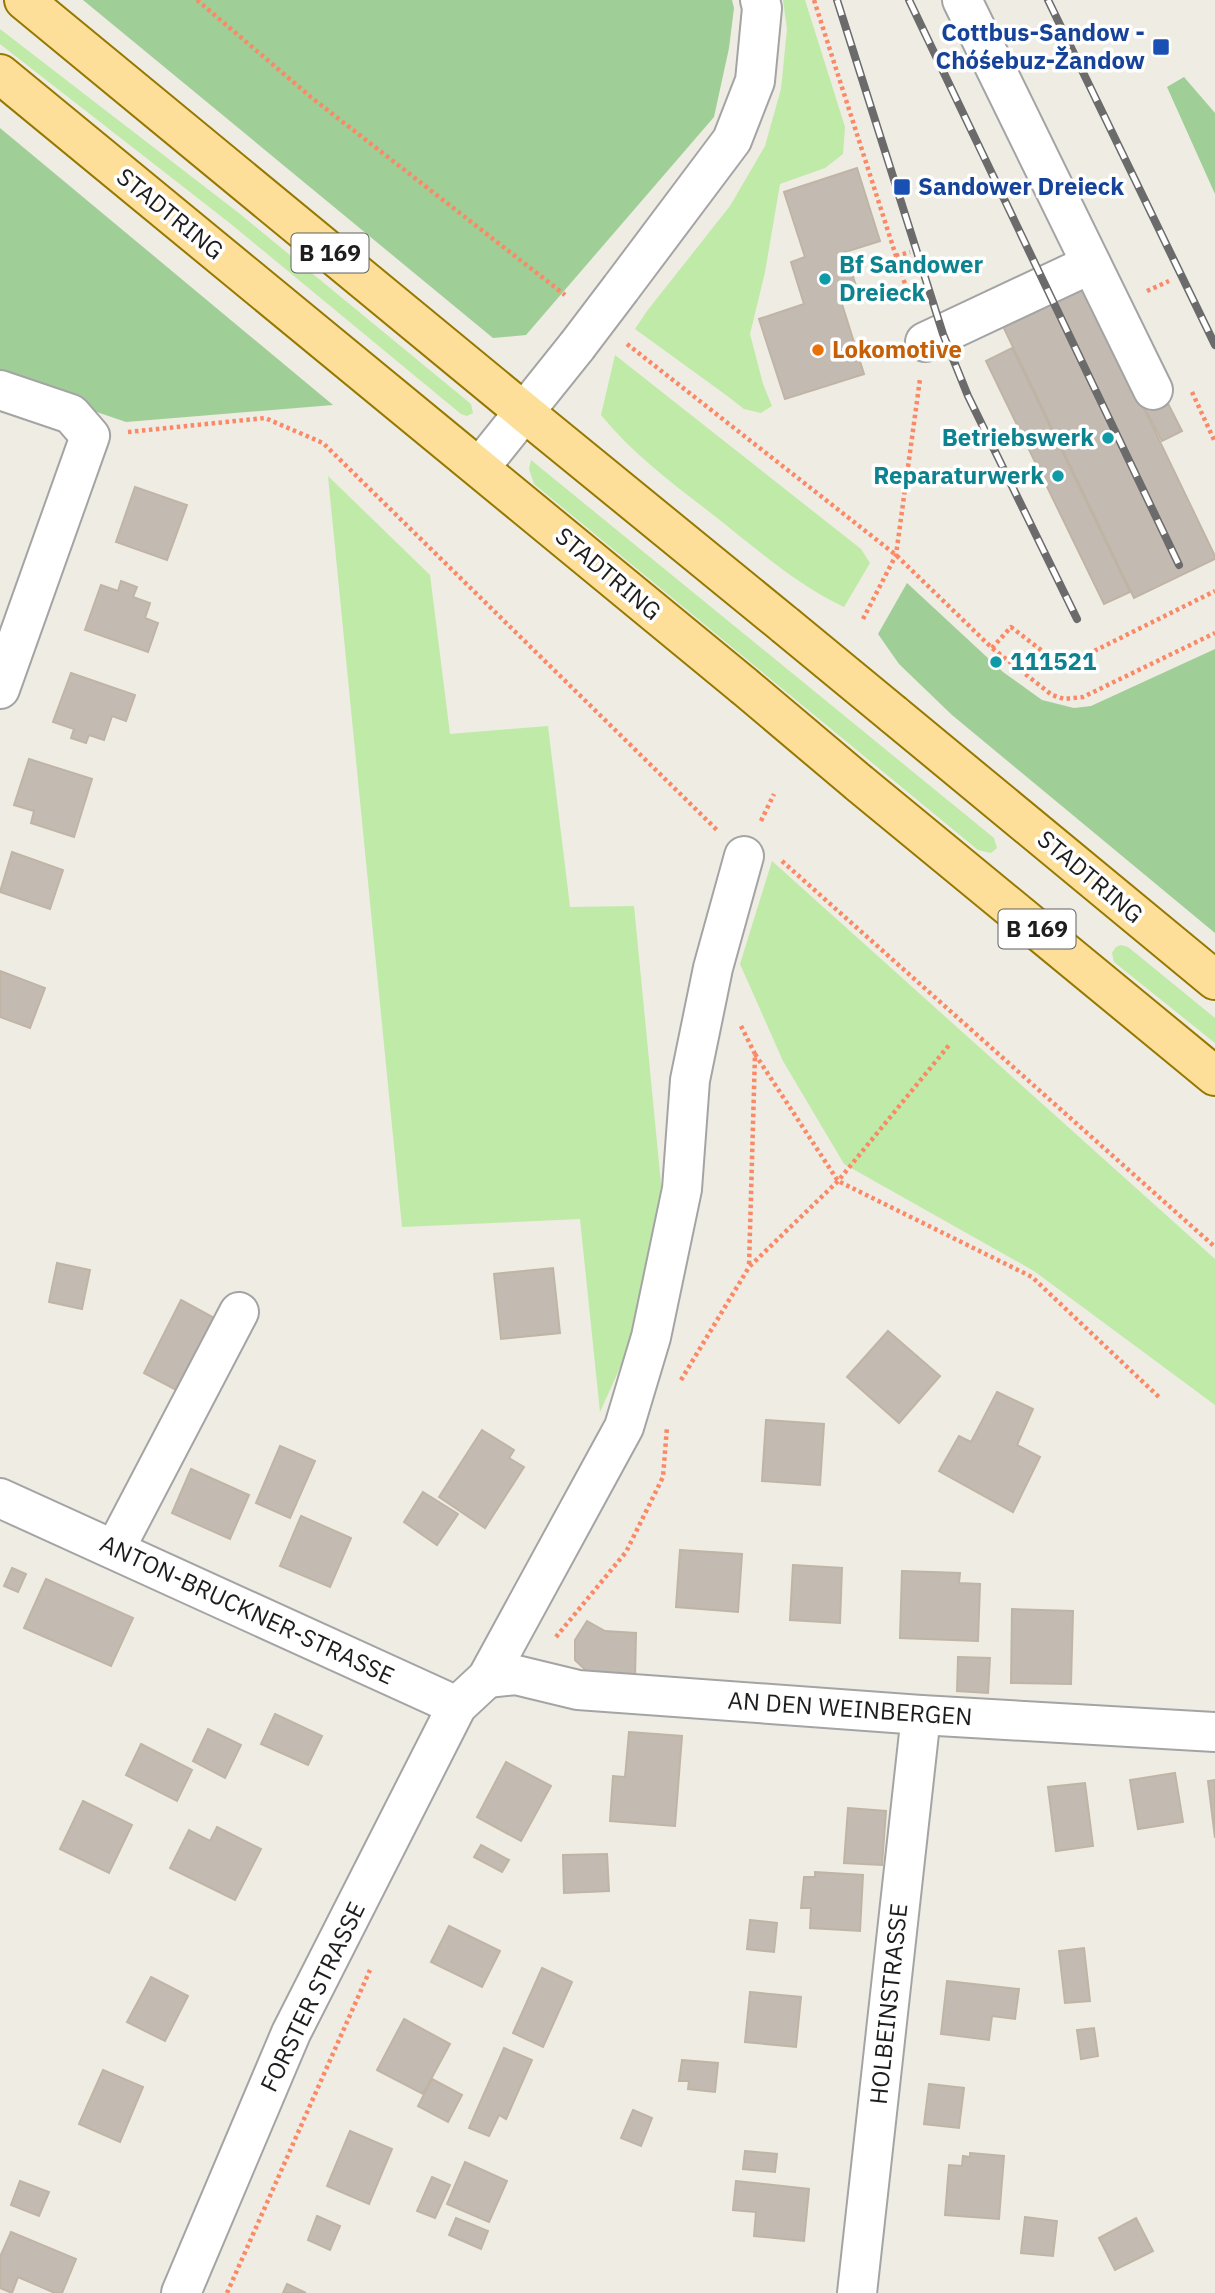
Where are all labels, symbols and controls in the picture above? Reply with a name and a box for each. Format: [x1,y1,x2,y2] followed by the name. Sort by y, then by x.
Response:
[936,16,1145,76] place label: Cottbus-Sandow - Chóśebuz-Žandow
[1151,37,1171,57] marker: Cottbus-Sandow - Chóśebuz-Žandow
[110,160,231,266] street label: STADTRING
[918,170,1124,202] place label: Sandower Dreieck
[892,177,912,197] marker: Sandower Dreieck
[292,234,368,272] road number: B 169
[839,248,984,308] place label: Bf Sandower Dreieck
[817,271,833,287] marker: Bf Sandower Dreieck
[832,333,962,365] place label: Lokomotive
[810,342,826,358] marker: Lokomotive
[942,421,1094,453] place label: Betriebswerk
[1100,430,1116,446] marker: Betriebswerk
[873,459,1044,491] place label: Reparaturwerk
[1050,468,1066,484] marker: Reparaturwerk
[549,520,668,627] street label: STADTRING
[1010,645,1096,677] place label: 111521
[988,654,1004,670] marker: 111521
[1031,823,1150,930] street label: STADTRING
[998,910,1076,948] road number: B 169
[95,1527,400,1691] street label: ANTON-BRUCKNER-STRASSE
[727,1683,973,1733] street label: AN DEN WEINBERGEN
[252,1896,372,2097] street label: FORSTER STRASSE
[862,1902,914,2106] street label: HOLBEINSTRASSE

